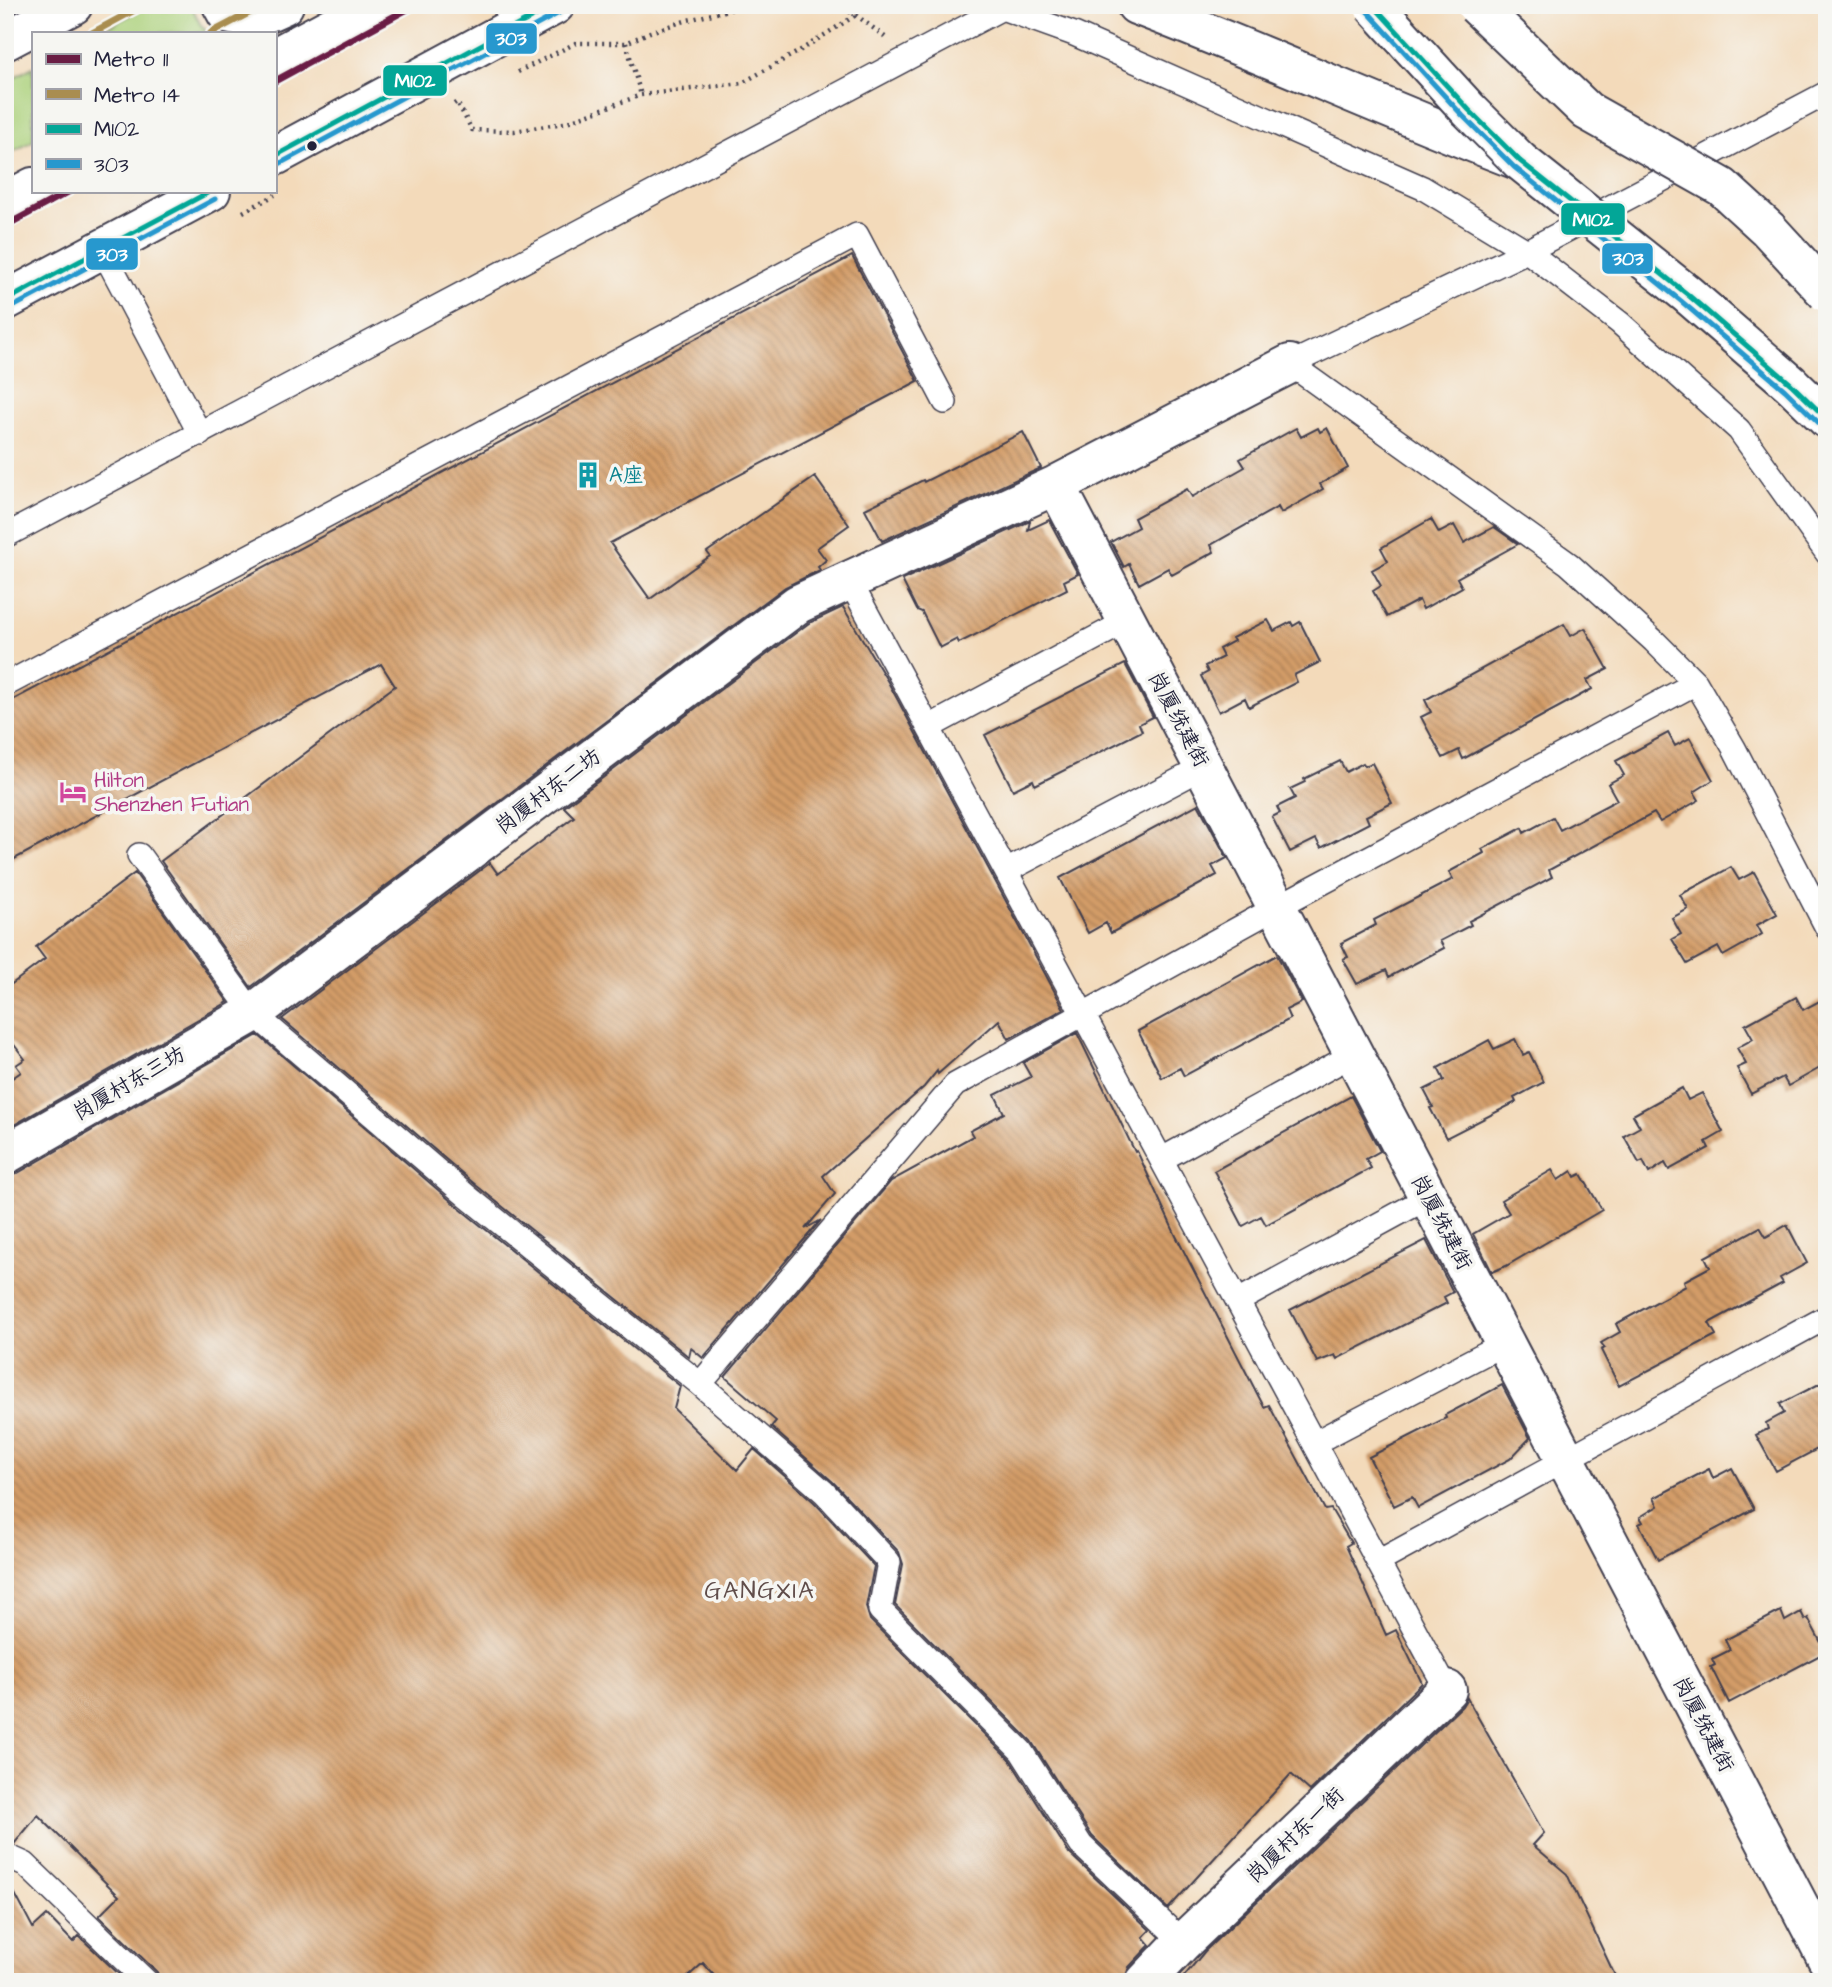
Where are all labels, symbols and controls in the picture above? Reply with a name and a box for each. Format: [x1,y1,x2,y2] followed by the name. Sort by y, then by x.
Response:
[485,22,538,55] line badge: 303
[494,26,527,53] text: 303
[32,32,276,192] legend
[94,45,169,74] text: Metro 11
[382,64,448,97] line badge: M102
[394,68,436,95] text: M102
[94,81,180,110] text: Metro 14
[94,115,139,144] text: M102
[305,139,319,153] unlabelled marker
[94,151,129,180] text: 303
[1560,202,1626,236] line badge: M102
[1572,207,1614,234] text: M102
[85,237,139,271] line badge: 303
[95,242,128,269] text: 303
[1601,242,1654,275] line badge: 303
[1611,246,1644,273] text: 303
[573,460,603,490] building icon: A座
[609,461,643,490] place label: A座
[1141,666,1216,772] street label: 岗厦统建街
[489,742,607,841] street label: 岗厦村东二坊
[94,766,249,819] place label: Hilton Shenzhen Futian
[58,777,88,807] hotel icon: Hilton Shenzhen Futian
[67,1039,191,1127] street label: 岗厦村东三坊
[1404,1169,1479,1275] street label: 岗厦统建街
[704,1574,816,1608] district label: GANGXIA
[1666,1671,1741,1777] street label: 岗厦统建街
[1240,1781,1351,1890] street label: 岗厦村东一街

